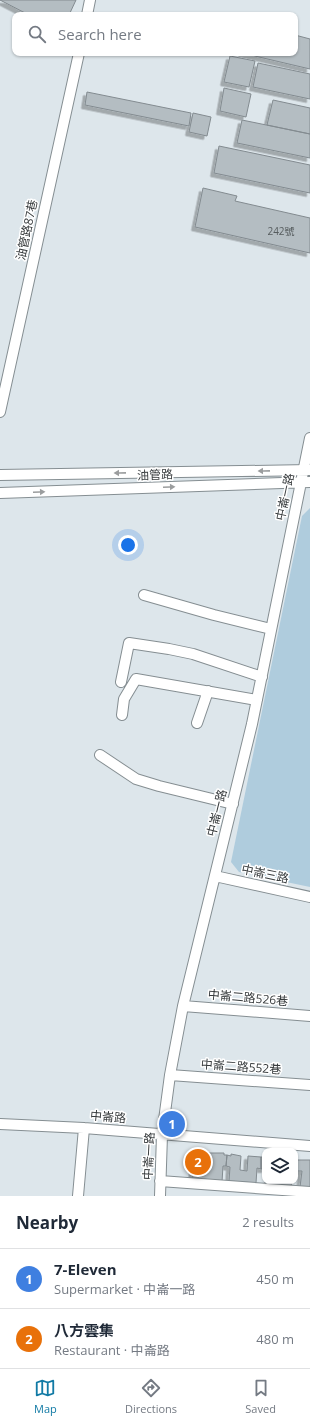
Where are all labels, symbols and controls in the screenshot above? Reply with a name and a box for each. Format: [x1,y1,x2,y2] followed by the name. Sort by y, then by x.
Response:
[12,12,298,56] search box
[26,23,48,45] icon: search
[58,24,142,44] text: Search here
[12,198,41,262] street label: 油管路87巷
[267,224,295,238] house number: 242號
[137,465,173,484] street label: 油管路
[257,468,270,474] one-way arrow
[113,470,126,476] one-way arrow
[271,472,298,522] street label: 中崙一路
[163,484,175,491] one-way arrow
[33,489,46,495] one-way arrow
[118,535,138,555] your location
[202,788,231,838] street label: 中崙一路
[240,860,290,887] street label: 中崙三路
[207,986,289,1009] street label: 中崙二路526巷
[200,1055,282,1078] street label: 中崙二路552巷
[89,1106,127,1127] street label: 中崙路
[159,1109,185,1139] pin: 1
[139,1132,158,1180] street label: 中崙一路
[185,1147,211,1177] pin: 2
[262,1148,298,1184] map controls
[262,1148,298,1184] button: layers
[16,1211,78,1234] text: Nearby
[242,1213,294,1231] text: 2 results
[54,1259,117,1279] text: 7-Eleven
[25,1270,33,1288] text: 1
[256,1270,294,1288] text: 450 m
[54,1280,195,1298] text: Supermarket · 中崙一路
[54,1320,114,1340] text: 八方雲集
[25,1330,33,1348] text: 2
[256,1330,294,1348] text: 480 m
[54,1341,170,1359] text: Restaurant · 中崙路
[34,1377,57,1416] tab: Map
[125,1377,177,1416] tab: Directions
[245,1377,276,1416] tab: Saved

